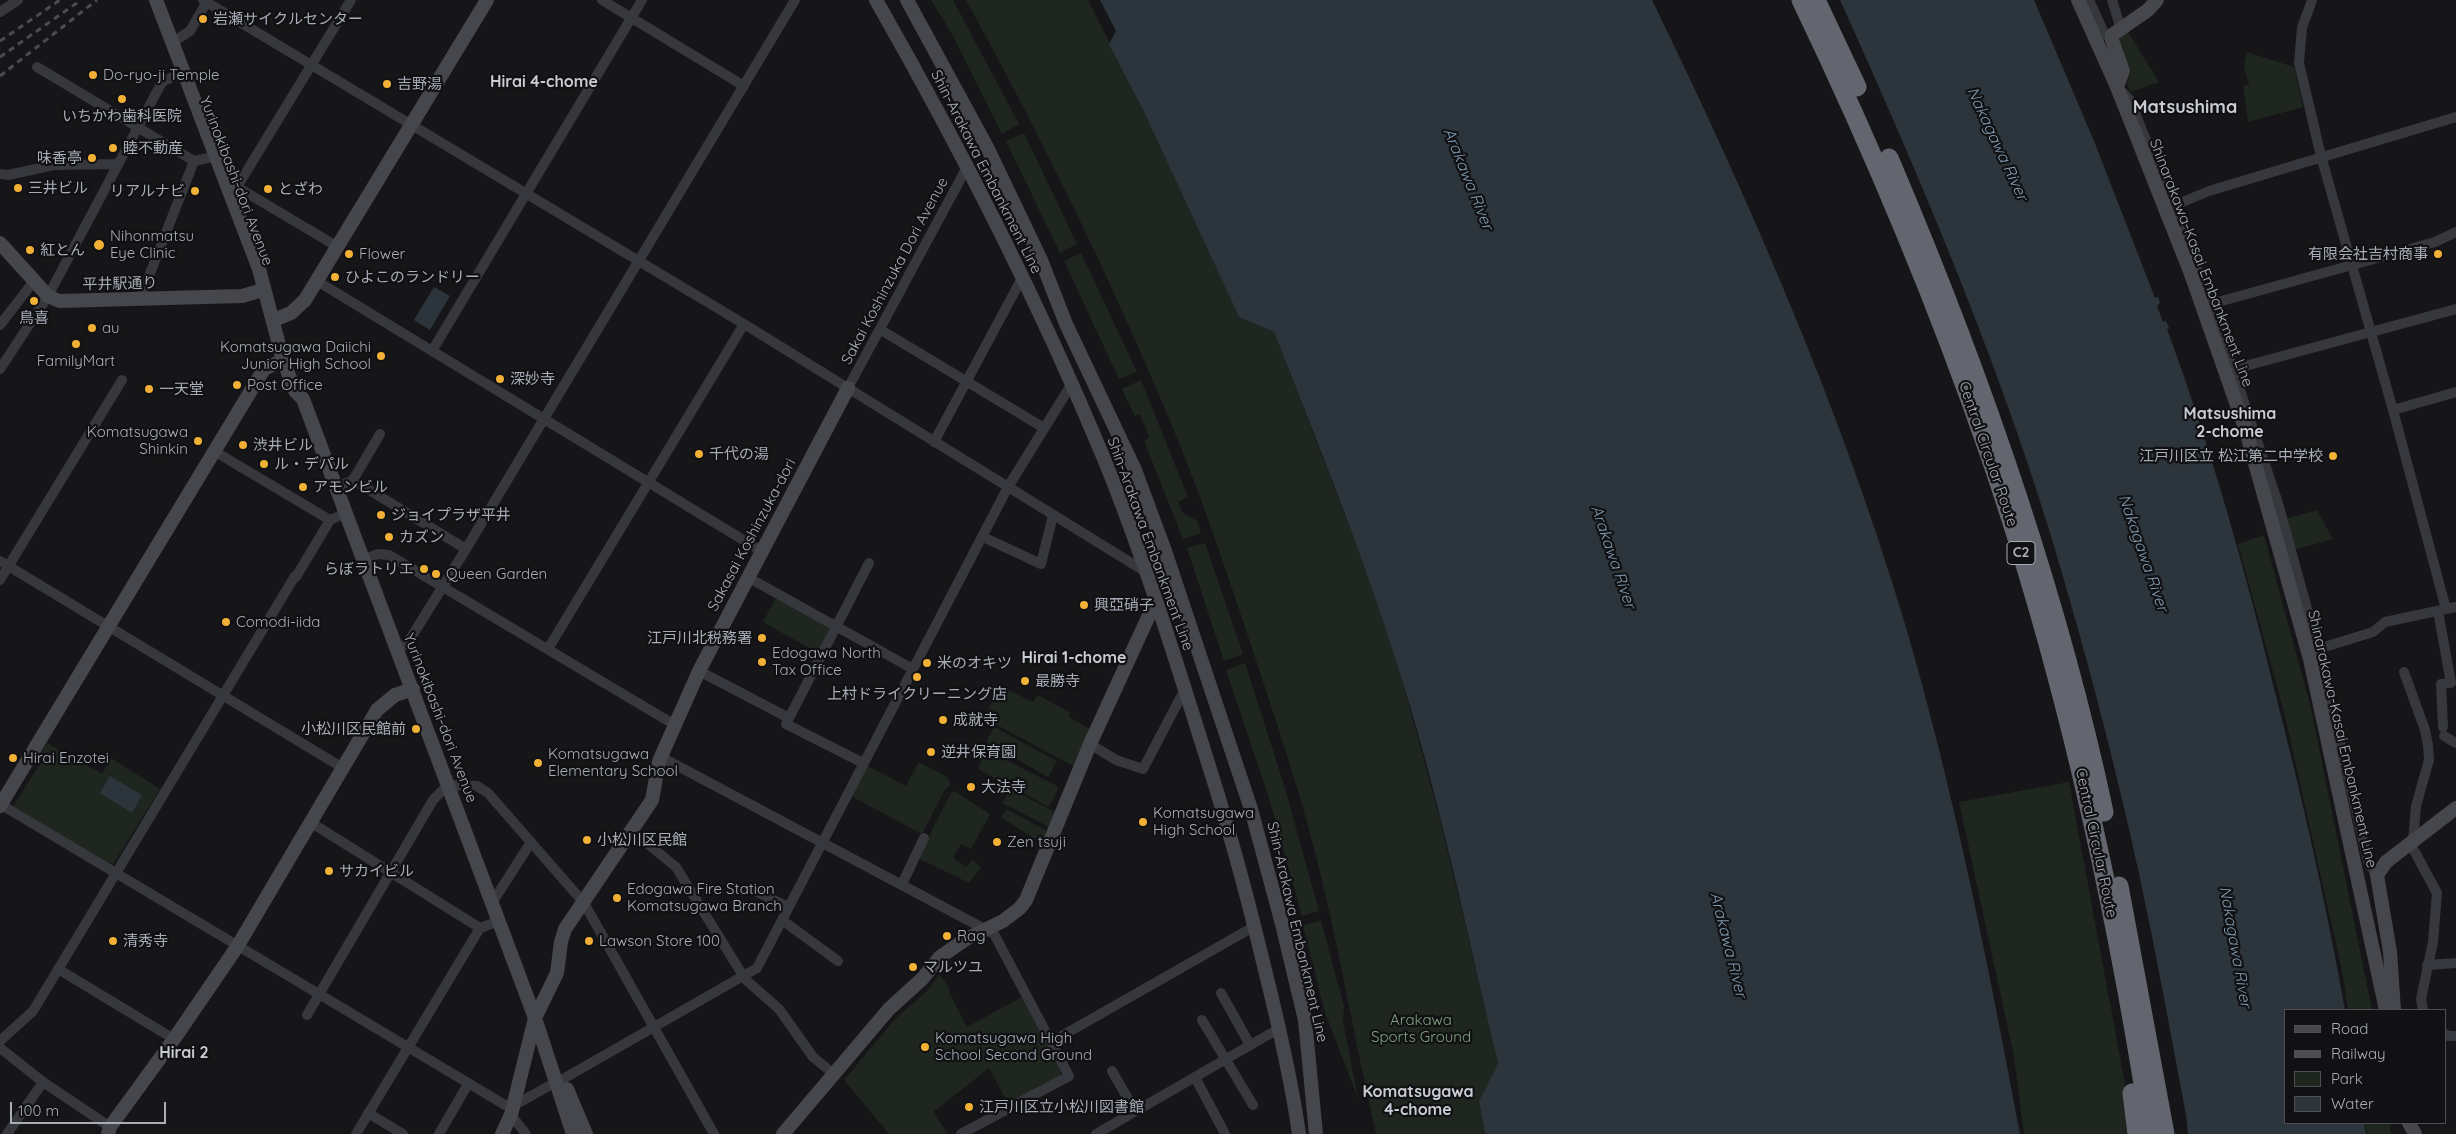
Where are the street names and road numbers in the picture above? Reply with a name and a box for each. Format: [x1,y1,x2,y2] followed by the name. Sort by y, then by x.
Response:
[927,67,1045,277] street label: Shin-Arakawa Embankment Line
[195,94,277,268] street label: Yurinokibashi-dori Avenue
[2145,137,2257,389] street label: Shinarakawa-Kasai Embankment Line
[838,174,952,368] street label: Sakai Koshinzuka Dori Avenue
[82,274,158,294] street label: 平井駅通り
[1955,379,2021,529] street label: Central Circular Route
[1103,435,1197,653] street label: Shin-Arakawa Embankment Line
[704,456,800,614] street label: Sakasai Koshinzuka-dori
[2007,542,2035,564] road number: C2
[2304,608,2380,870] street label: Shinarakawa-Kasai Embankment Line
[399,631,481,805] street label: Yurinokibashi-dori Avenue
[2071,767,2121,919] street label: Central Circular Route
[1263,820,1331,1044] street label: Shin-Arakawa Embankment Line

